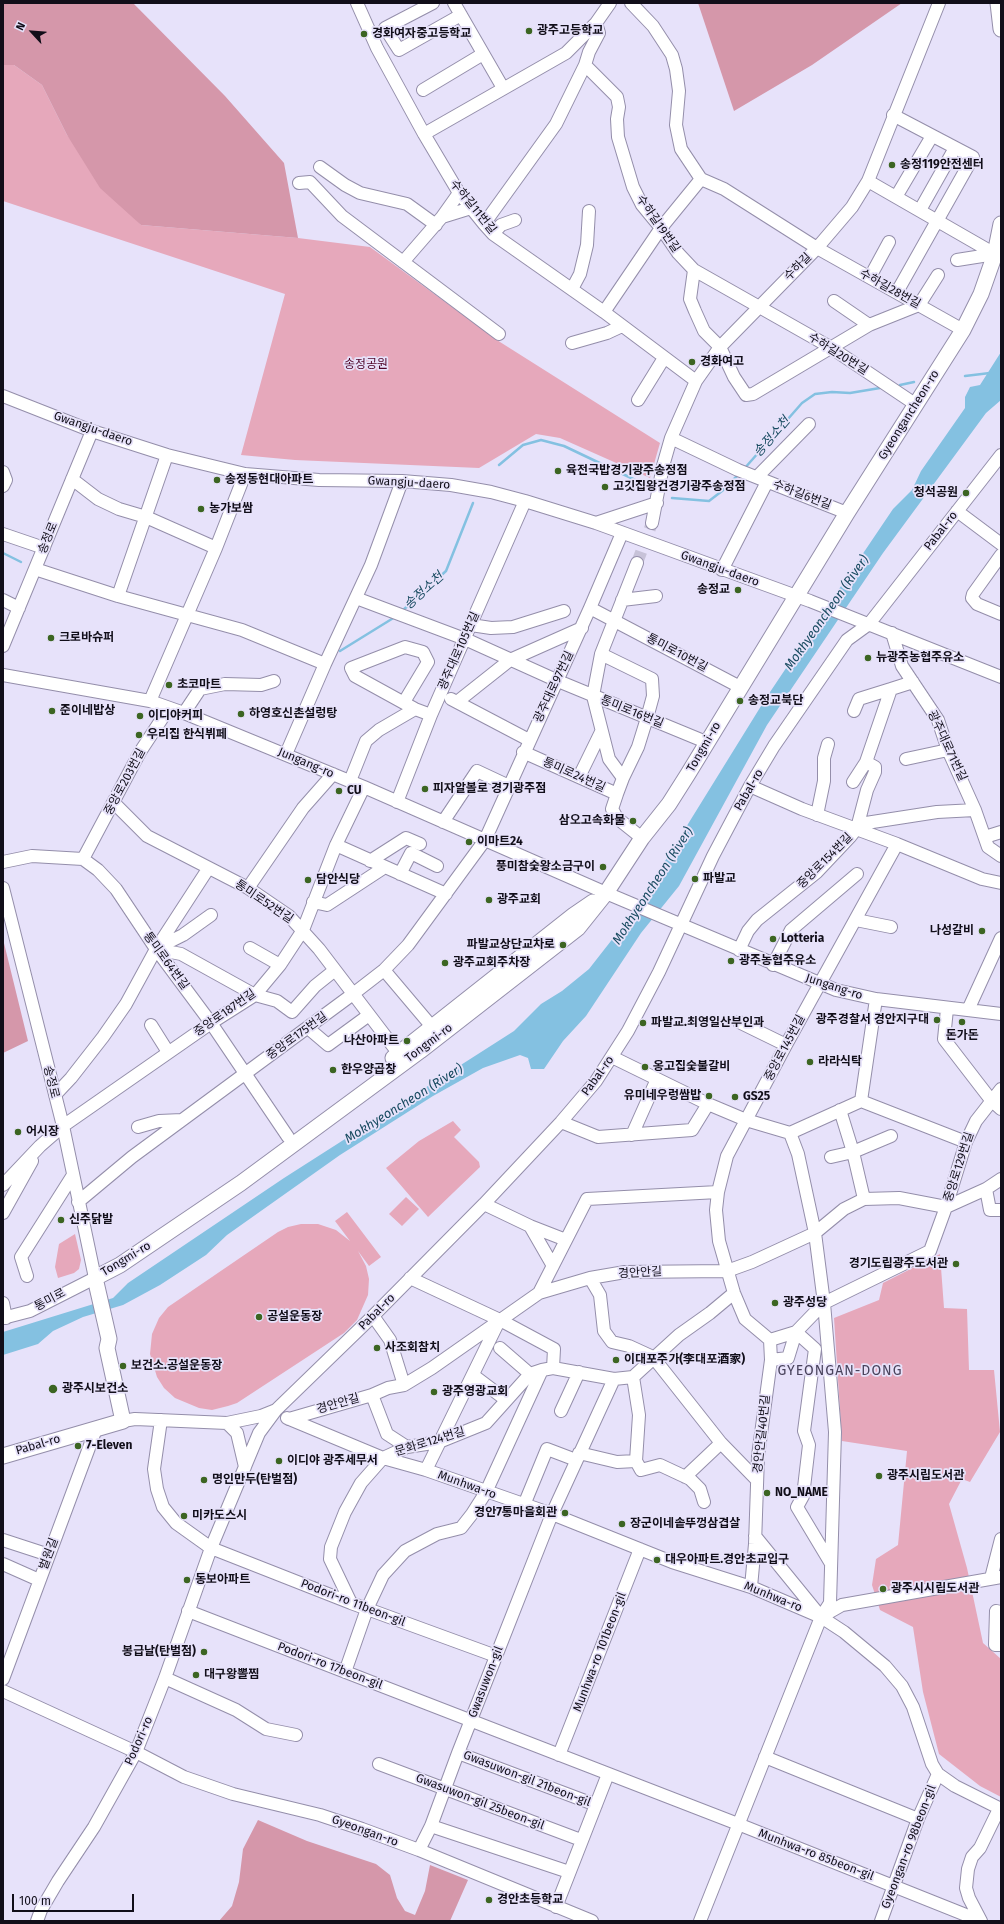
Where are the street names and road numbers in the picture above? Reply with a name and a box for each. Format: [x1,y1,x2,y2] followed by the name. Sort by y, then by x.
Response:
[447,177,499,237] street label: 수하길11번길
[633,193,683,255] street label: 수하길19번길
[781,250,815,284] street label: 수하길
[857,266,923,312] street label: 수하길28번길
[805,330,871,378] street label: 수하길20번길
[876,367,942,463] street label: Gyeongancheon-ro
[52,409,134,449] street label: Gwangju-daero
[367,474,451,492] street label: Gwangju-daero
[771,477,833,513] street label: 수하길6번길
[921,509,961,553] street label: Pabal-ro
[35,520,61,556] street label: 송정로
[679,548,761,590] street label: Gwangju-daero
[435,610,483,692] street label: 광주대로105번길
[644,631,710,675] street label: 통미로10번길
[531,649,577,725] street label: 광주대로97번길
[598,693,666,731] street label: 통미로16번길
[924,708,970,784] street label: 광주대로71번길
[684,719,724,775] street label: Tongmi-ro
[276,745,336,781] street label: Jungang-ro
[101,746,149,818] street label: 중앙로203번길
[540,755,608,795] street label: 통미로24번길
[731,767,767,813] street label: Pabal-ro
[794,830,856,892] street label: 중앙로154번길
[232,877,296,927] street label: 통미로52번길
[140,929,192,993] street label: 통미로64번길
[803,971,865,1003] street label: Jungang-ro
[191,986,259,1040] street label: 중앙로187번길
[264,1009,330,1063] street label: 중앙로175번길
[762,1013,808,1083] street label: 중앙로145번길
[402,1021,456,1065] street label: Tongmi-ro
[579,1053,617,1099] street label: Pabal-ro
[40,1064,62,1100] street label: 송정로
[941,1130,977,1204] street label: 중앙로129번길
[98,1239,154,1279] street label: Tongmi-ro
[618,1265,662,1281] street label: 경안안길
[32,1286,68,1314] street label: 통미로
[356,1291,398,1333] street label: Pabal-ro
[315,1391,361,1417] street label: 경안안길
[751,1394,773,1474] street label: 경안안길40번길
[393,1425,467,1459] street label: 문화로124번길
[14,1432,62,1458] street label: Pabal-ro
[436,1468,498,1502] street label: Munhwa-ro
[36,1536,62,1572] street label: 벌원길
[299,1576,407,1630] street label: Podori-ro 11beon-gil
[742,1579,804,1615] street label: Munhwa-ro
[571,1590,629,1714] street label: Munhwa-ro 101beon-gil
[275,1639,385,1693] street label: Podori-ro 17beon-gil
[466,1644,506,1720] street label: Gwasuwon-gil
[122,1714,156,1768] street label: Podori-ro
[461,1748,593,1810] street label: Gwasuwon-gil 21beon-gil
[414,1771,546,1833] street label: Gwasuwon-gil 25beon-gil
[879,1783,939,1911] street label: Gyeongan-ro 98beon-gil
[330,1812,400,1850] street label: Gyeongan-ro
[756,1826,876,1884] street label: Munhwa-ro 85beon-gil

